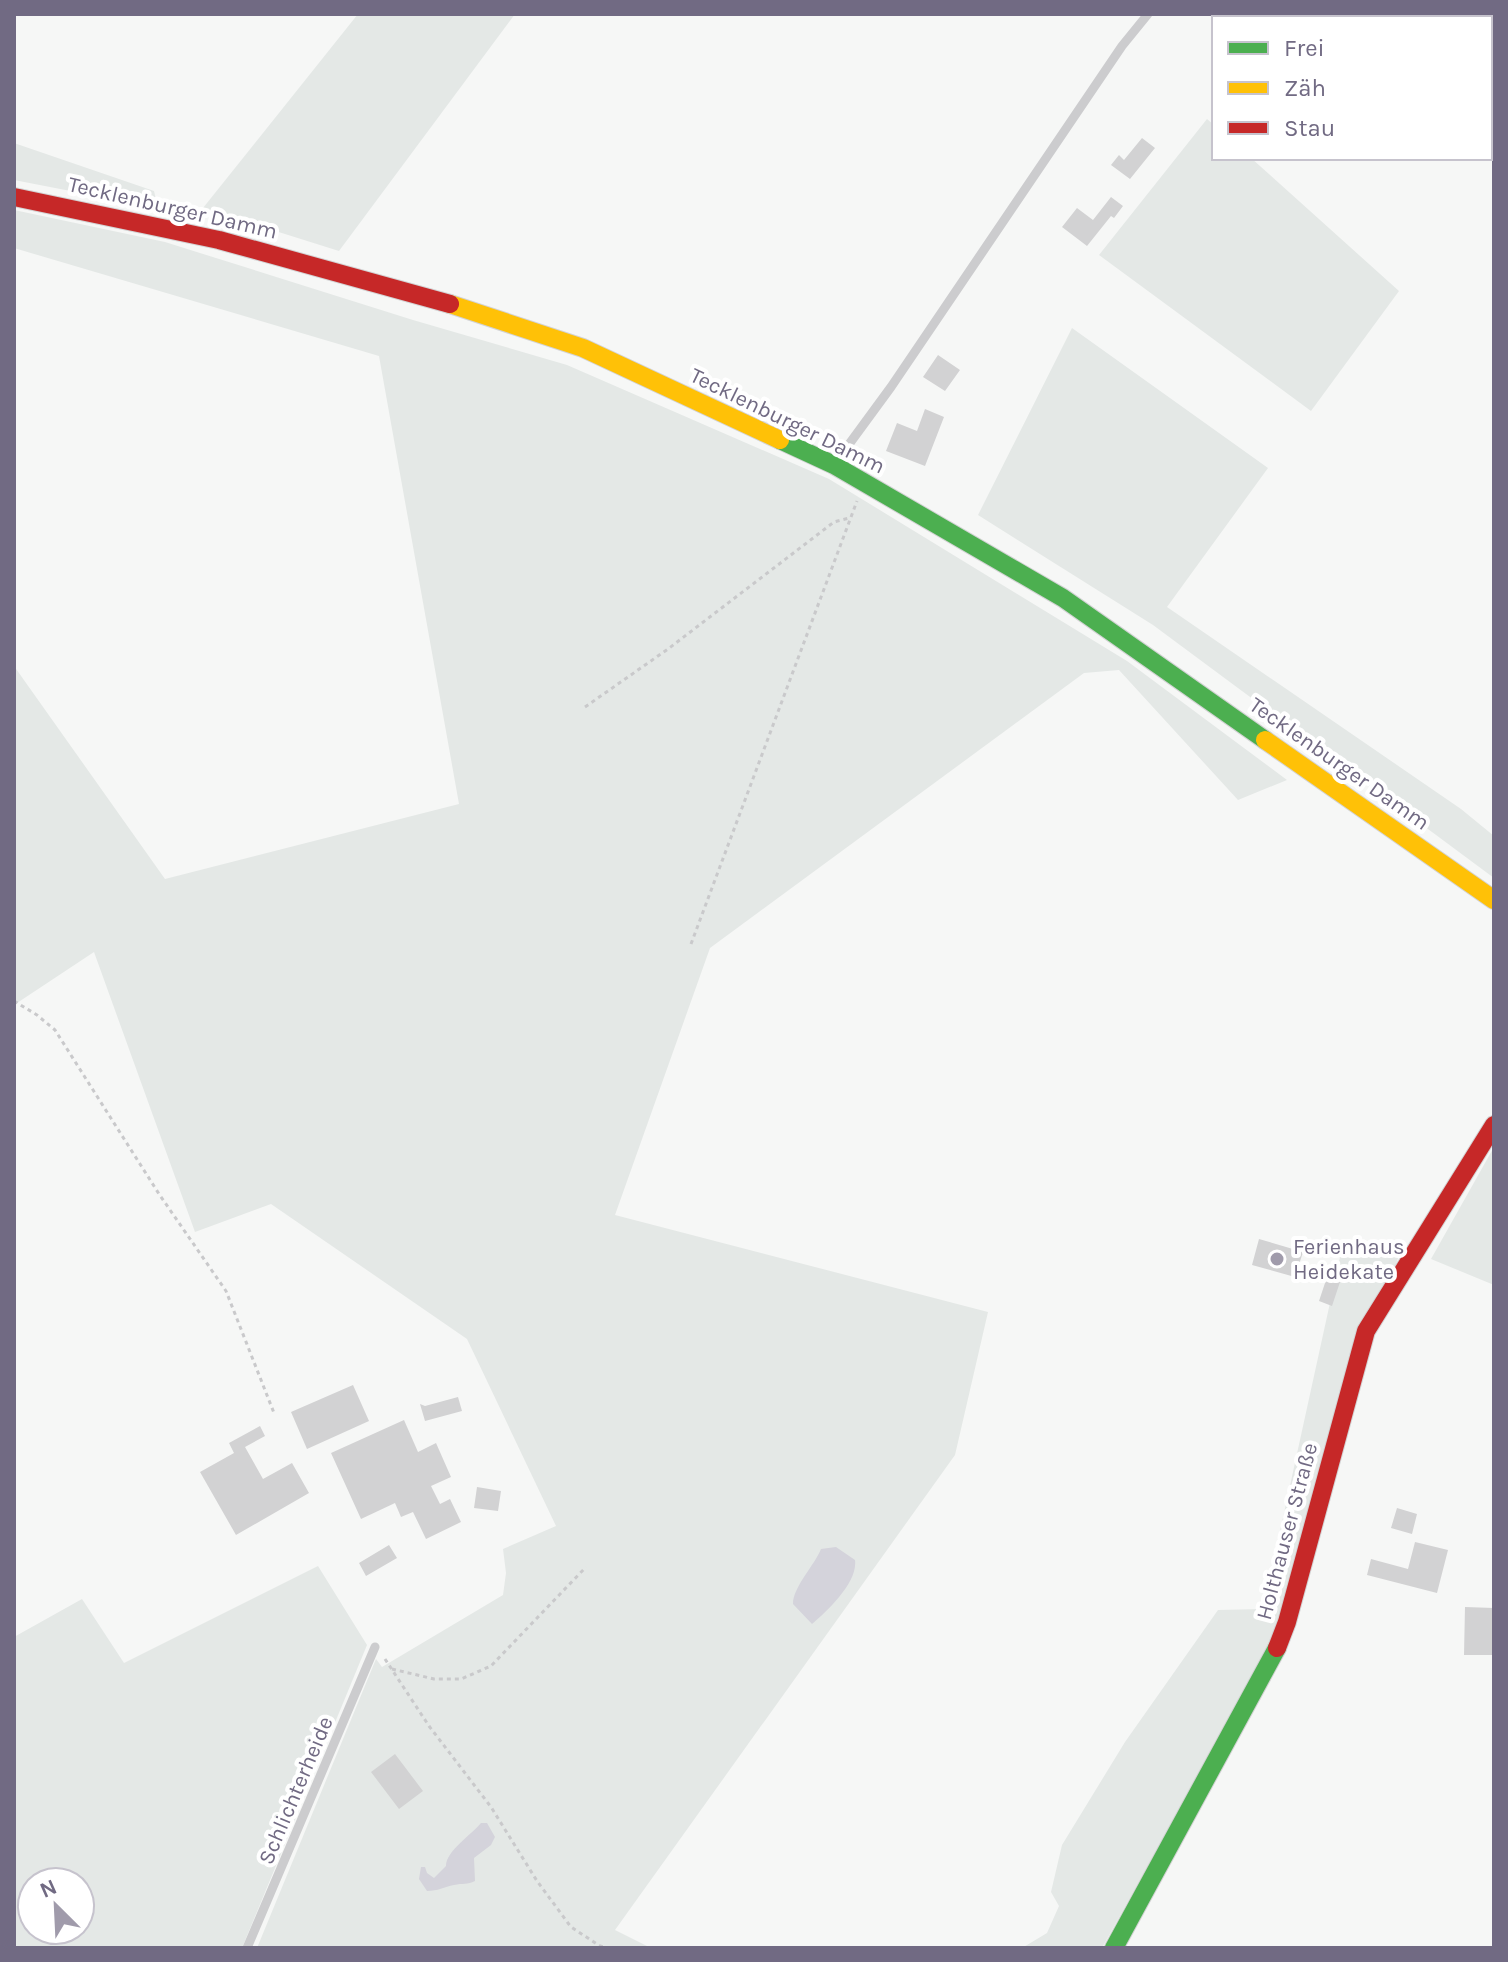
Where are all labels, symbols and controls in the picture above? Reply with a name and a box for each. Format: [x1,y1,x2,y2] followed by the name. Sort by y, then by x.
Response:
[1212,16,1492,160] legend
[1284,34,1325,62] text: Frei
[1284,74,1326,102] text: Zäh
[1284,114,1335,142] text: Stau
[66,171,280,245] street label: Tecklenburger Damm
[686,362,889,479] street label: Tecklenburger Damm
[1244,692,1434,836] street label: Tecklenburger Damm
[1293,1234,1405,1285] place label: Ferienhaus Heidekate
[1268,1250,1286,1268] marker: Ferienhaus Heidekate
[1251,1440,1323,1623] street label: Holthauser Straße
[253,1712,339,1868] street label: Schlichterheide
[16,1866,96,1946] north arrow
[36,1874,61,1904] text: N

